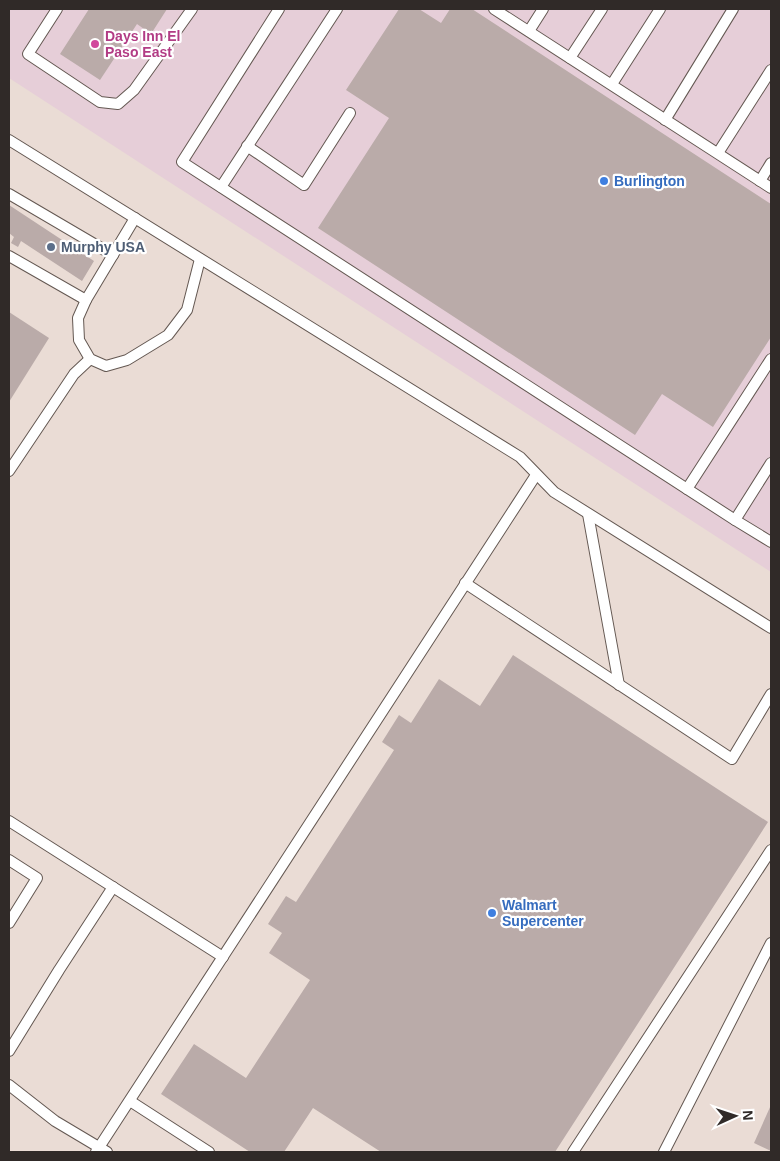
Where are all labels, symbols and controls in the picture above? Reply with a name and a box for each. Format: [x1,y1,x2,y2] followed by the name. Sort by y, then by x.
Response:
[105,28,180,60] place label: Days Inn El Paso East
[89,38,101,50] marker: Days Inn El Paso East
[614,173,685,189] place label: Burlington
[598,175,610,187] marker: Burlington
[61,239,145,255] place label: Murphy USA
[45,241,57,253] marker: Murphy USA
[502,897,584,929] place label: Walmart Supercenter
[486,907,498,919] marker: Walmart Supercenter
[710,1091,760,1141] north arrow
[740,1110,756,1121] text: N

